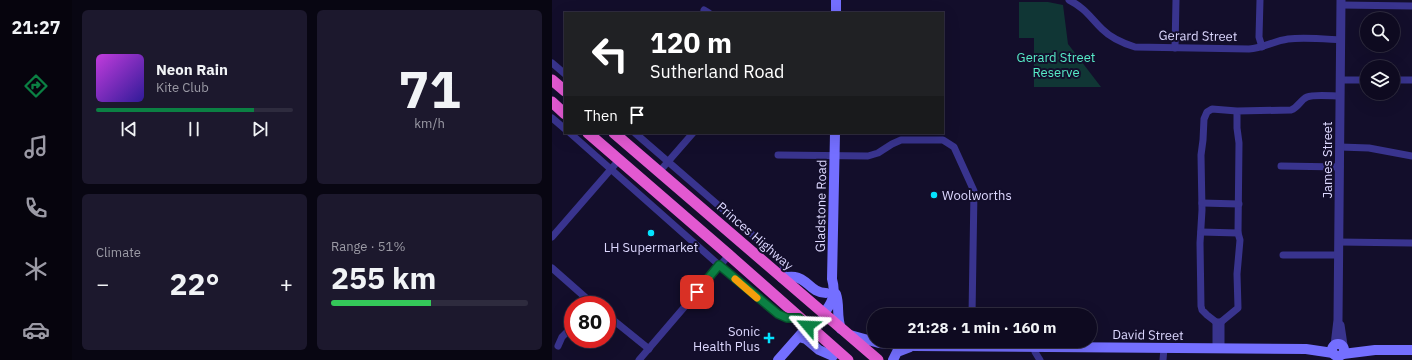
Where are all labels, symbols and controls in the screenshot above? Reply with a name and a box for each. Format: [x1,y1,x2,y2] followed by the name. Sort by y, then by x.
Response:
[1360,12,1400,100] map controls
[1360,12,1400,52] button: search
[11,16,61,39] text: 21:27
[650,24,732,61] text: 120 m
[1158,27,1238,45] street label: Gerard Street
[584,28,636,80] icon: left
[1017,49,1095,81] park label: Gerard Street Reserve
[398,55,461,122] text: 71
[156,60,228,79] text: Neon Rain
[650,60,785,83] text: Sutherland Road
[1360,60,1400,100] button: layers
[22,72,50,100] icon: directions
[156,79,209,96] text: Kite Club
[626,104,648,126] icon: arrive
[584,106,618,125] text: Then
[414,115,445,132] text: km/h
[118,118,140,140] icon: previous
[183,118,205,140] icon: pause
[249,118,271,140] icon: next
[1319,121,1336,199] street label: James Street
[22,133,50,161] icon: music
[812,160,830,252] street label: Gladstone Road
[942,187,1012,204] place label: Woolworths
[929,190,939,200] marker: Woolworths
[22,194,50,222] icon: phone
[713,198,797,274] street label: Princes Highway
[646,228,656,238] marker: LH Supermarket
[331,238,405,255] text: Range · 51%
[604,239,698,256] place label: LH Supermarket
[96,244,141,261] text: Climate
[22,255,50,283] icon: climate
[331,258,436,297] text: 255 km
[169,264,220,303] text: 22°
[96,269,109,298] text: −
[280,269,293,298] text: +
[680,275,714,309] pin
[686,281,708,303] icon: arrive
[564,296,616,348] speed limit sign: 80
[787,305,829,347] position arrow
[22,316,50,344] icon: car
[908,318,1056,337] text: 21:28 · 1 min · 160 m
[693,323,760,355] place label: Sonic Health Plus
[1112,326,1184,344] street label: David Street
[763,332,775,344] marker: Sonic Health Plus

